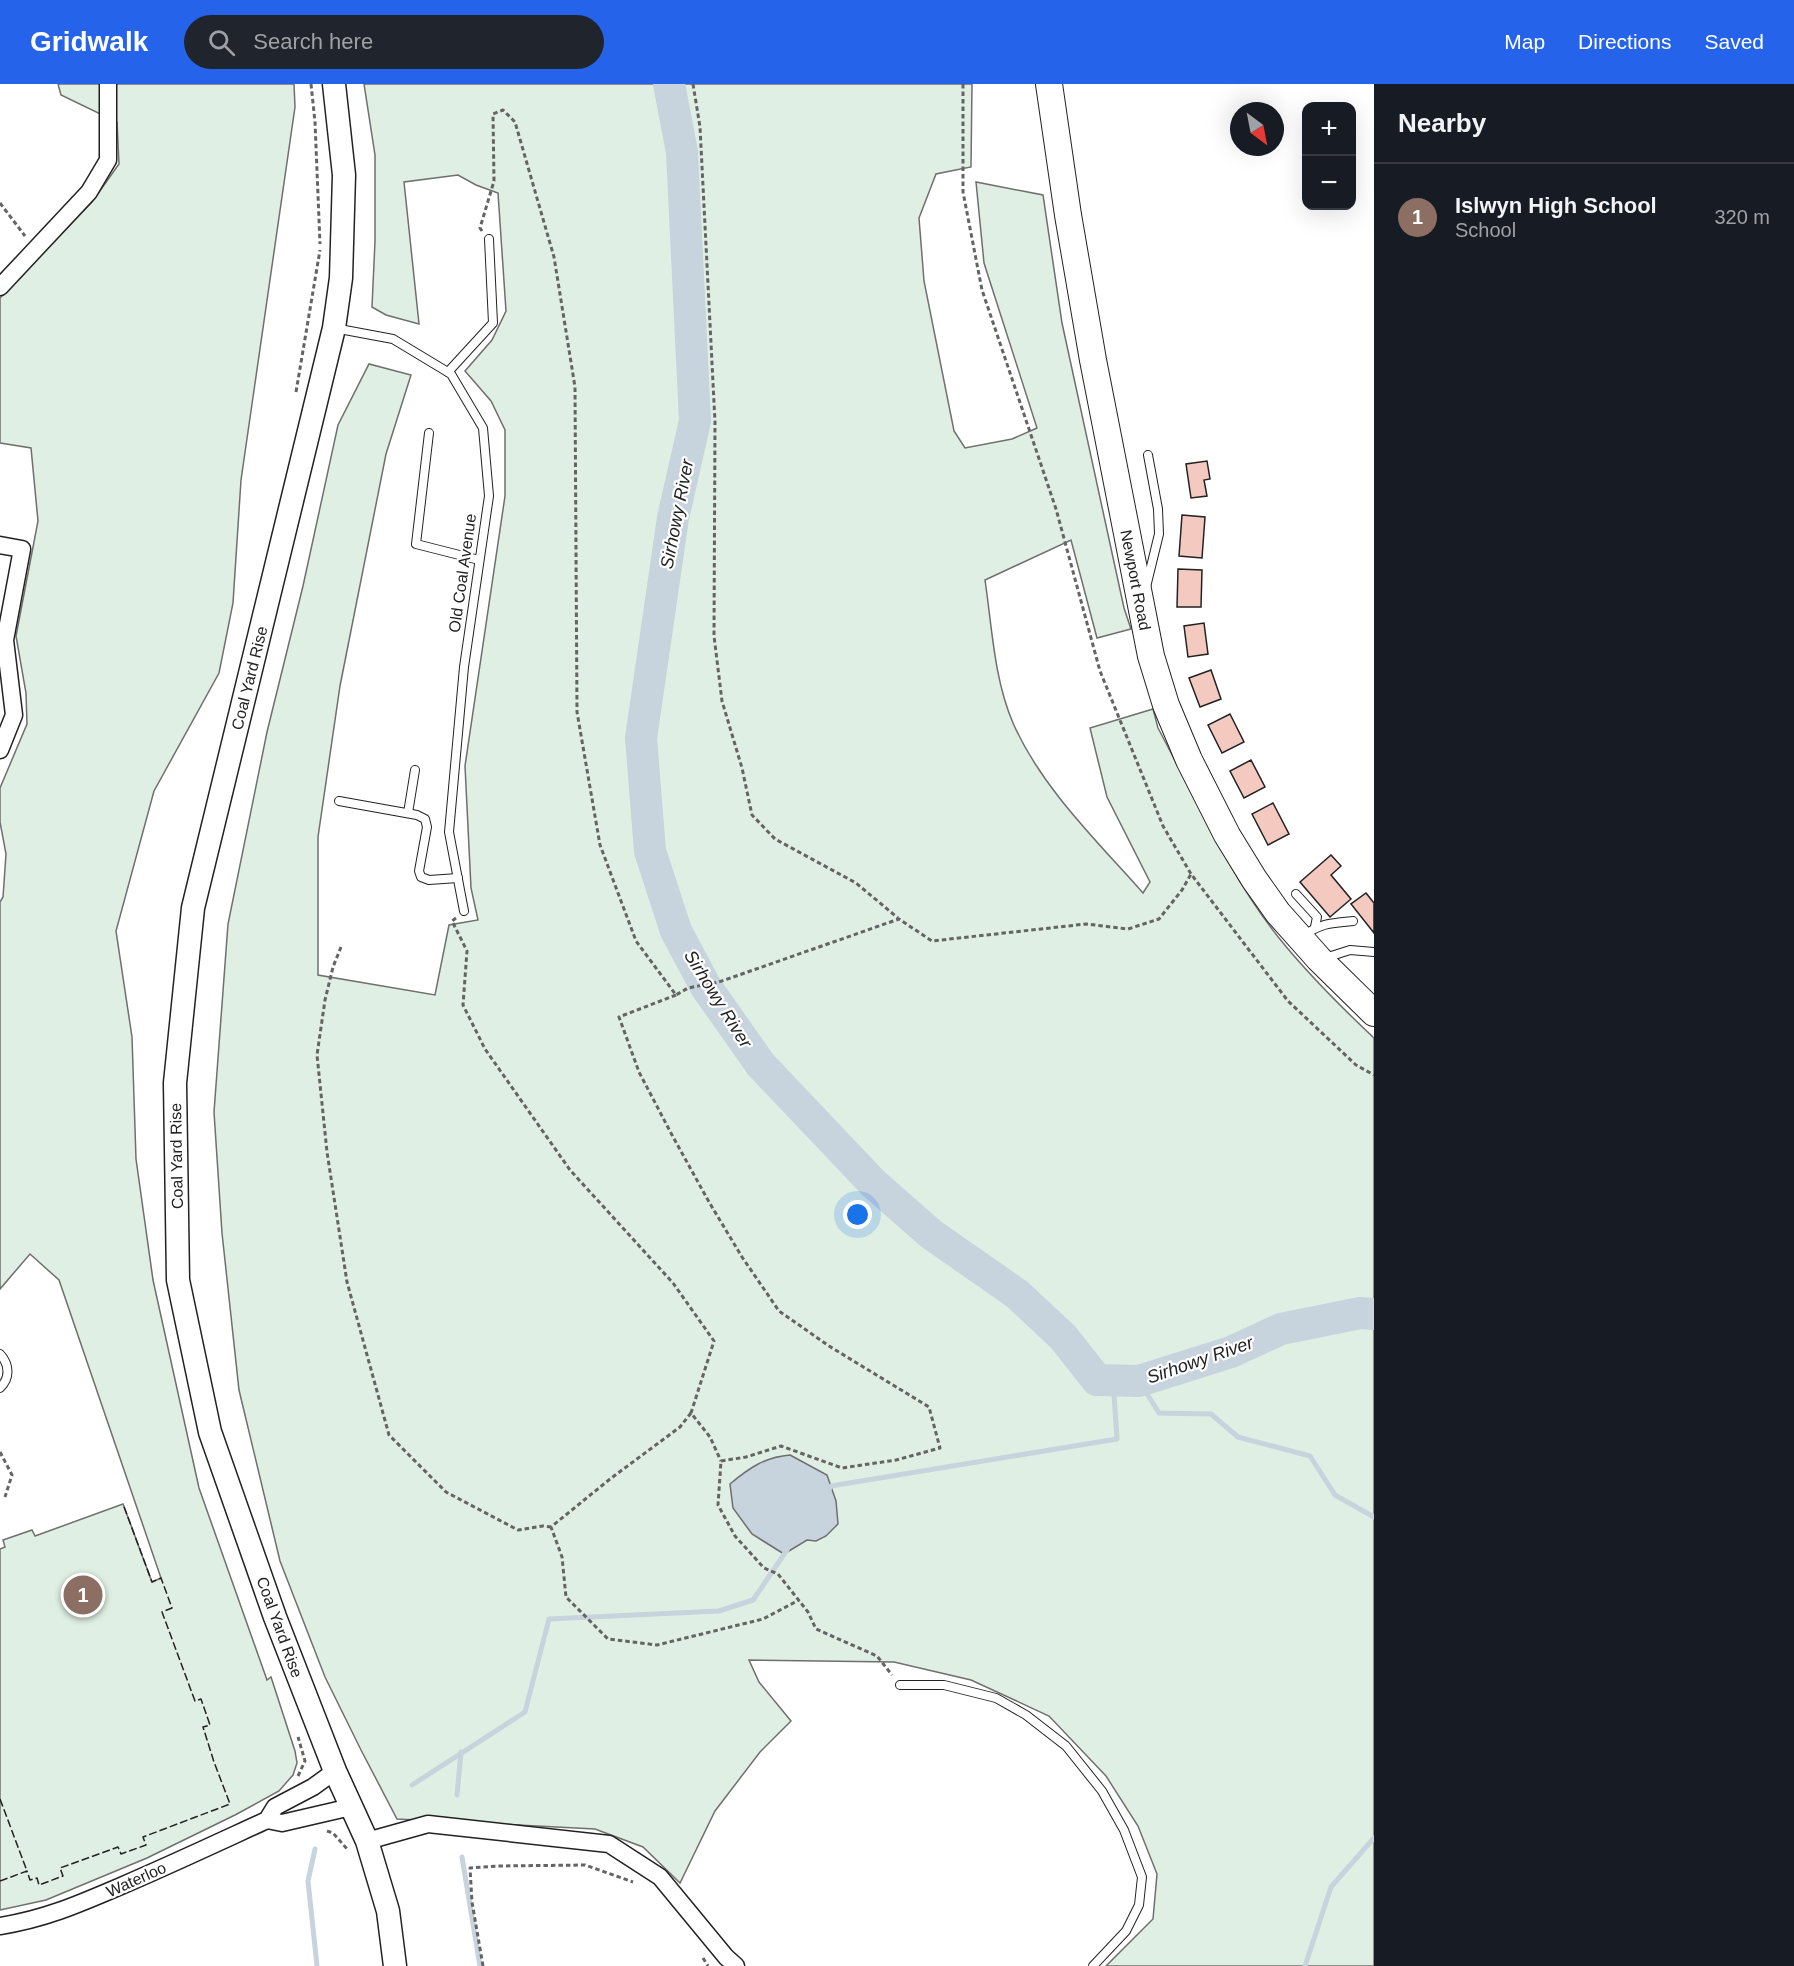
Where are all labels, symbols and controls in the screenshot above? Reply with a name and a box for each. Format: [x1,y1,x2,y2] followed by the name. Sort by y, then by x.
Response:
[184,15,604,69] search box
[30,26,148,57] text: Gridwalk
[205,26,238,59] icon: search
[253,29,373,54] text: Search here
[1504,30,1545,53] text: Map
[1578,30,1671,53] text: Directions
[1704,30,1764,53] text: Saved
[1230,102,1284,156] north arrow
[1302,102,1356,210] map controls
[1302,102,1356,156] button: +
[1398,108,1486,138] text: Nearby
[1302,156,1356,210] button: −
[1455,193,1657,218] text: Islwyn High School
[1412,206,1423,228] text: 1
[1714,206,1770,228] text: 320 m
[1455,219,1516,241] text: School
[657,457,698,570] water label: Sirhowy River
[446,512,479,634] street label: Old Coal Avenue
[1117,528,1154,632] street label: Newport Road
[228,624,271,732] street label: Coal Yard Rise
[680,947,756,1052] water label: Sirhowy River
[167,1103,186,1209] street label: Coal Yard Rise
[843,1200,872,1229] your location
[1144,1332,1257,1388] water label: Sirhowy River
[64,1572,103,1618] pin: 1
[253,1574,306,1680] street label: Coal Yard Rise
[104,1859,169,1900] street label: Waterloo

